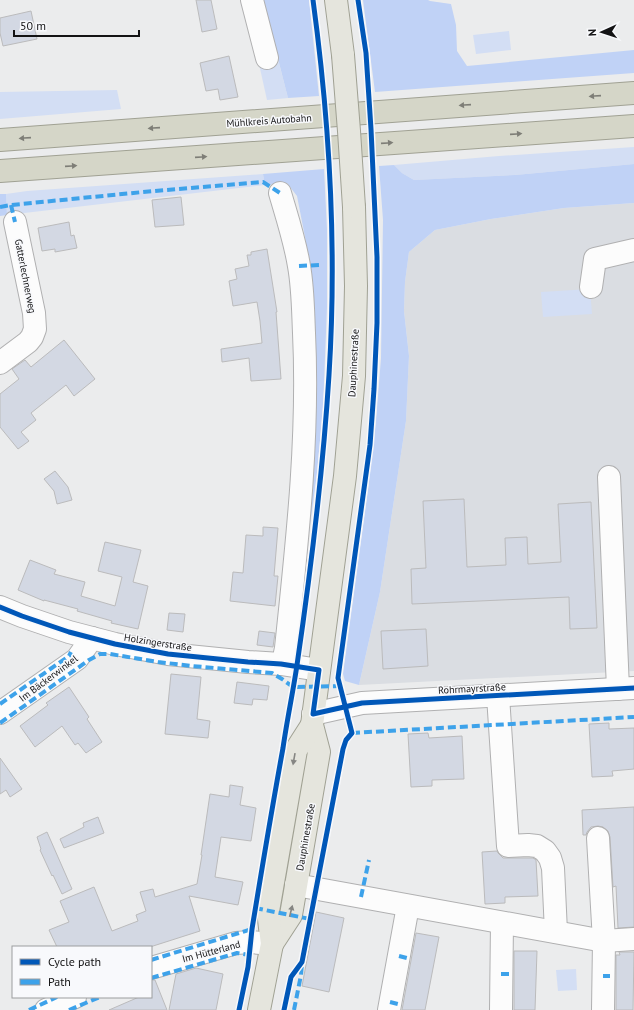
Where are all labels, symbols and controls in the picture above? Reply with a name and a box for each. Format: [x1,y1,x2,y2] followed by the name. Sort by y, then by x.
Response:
[14,12,139,38] scale bar
[582,12,622,52] north arrow
[20,18,46,33] text: 50 m
[585,29,599,37] text: N
[589,92,601,99] one-way arrow
[459,102,471,109] one-way arrow
[226,111,312,130] street label: Mühlkreis Autobahn
[148,125,160,132] one-way arrow
[510,131,522,138] one-way arrow
[19,134,31,141] one-way arrow
[381,140,393,147] one-way arrow
[195,153,207,160] one-way arrow
[65,163,77,170] one-way arrow
[12,238,39,314] street label: Gatterlechnerweg
[345,329,362,397] street label: Dauphinestraße
[123,631,193,654] street label: Holzingerstraße
[16,652,80,705] street label: Im Bäckerwinkel
[438,680,506,697] street label: Rohrmayrstraße
[291,753,297,765] one-way arrow
[293,802,318,872] street label: Dauphinestraße
[289,905,295,917] one-way arrow
[181,937,242,965] street label: Im Hütterland
[12,946,152,998] legend
[48,954,101,969] text: Cycle path
[48,974,71,989] text: Path

